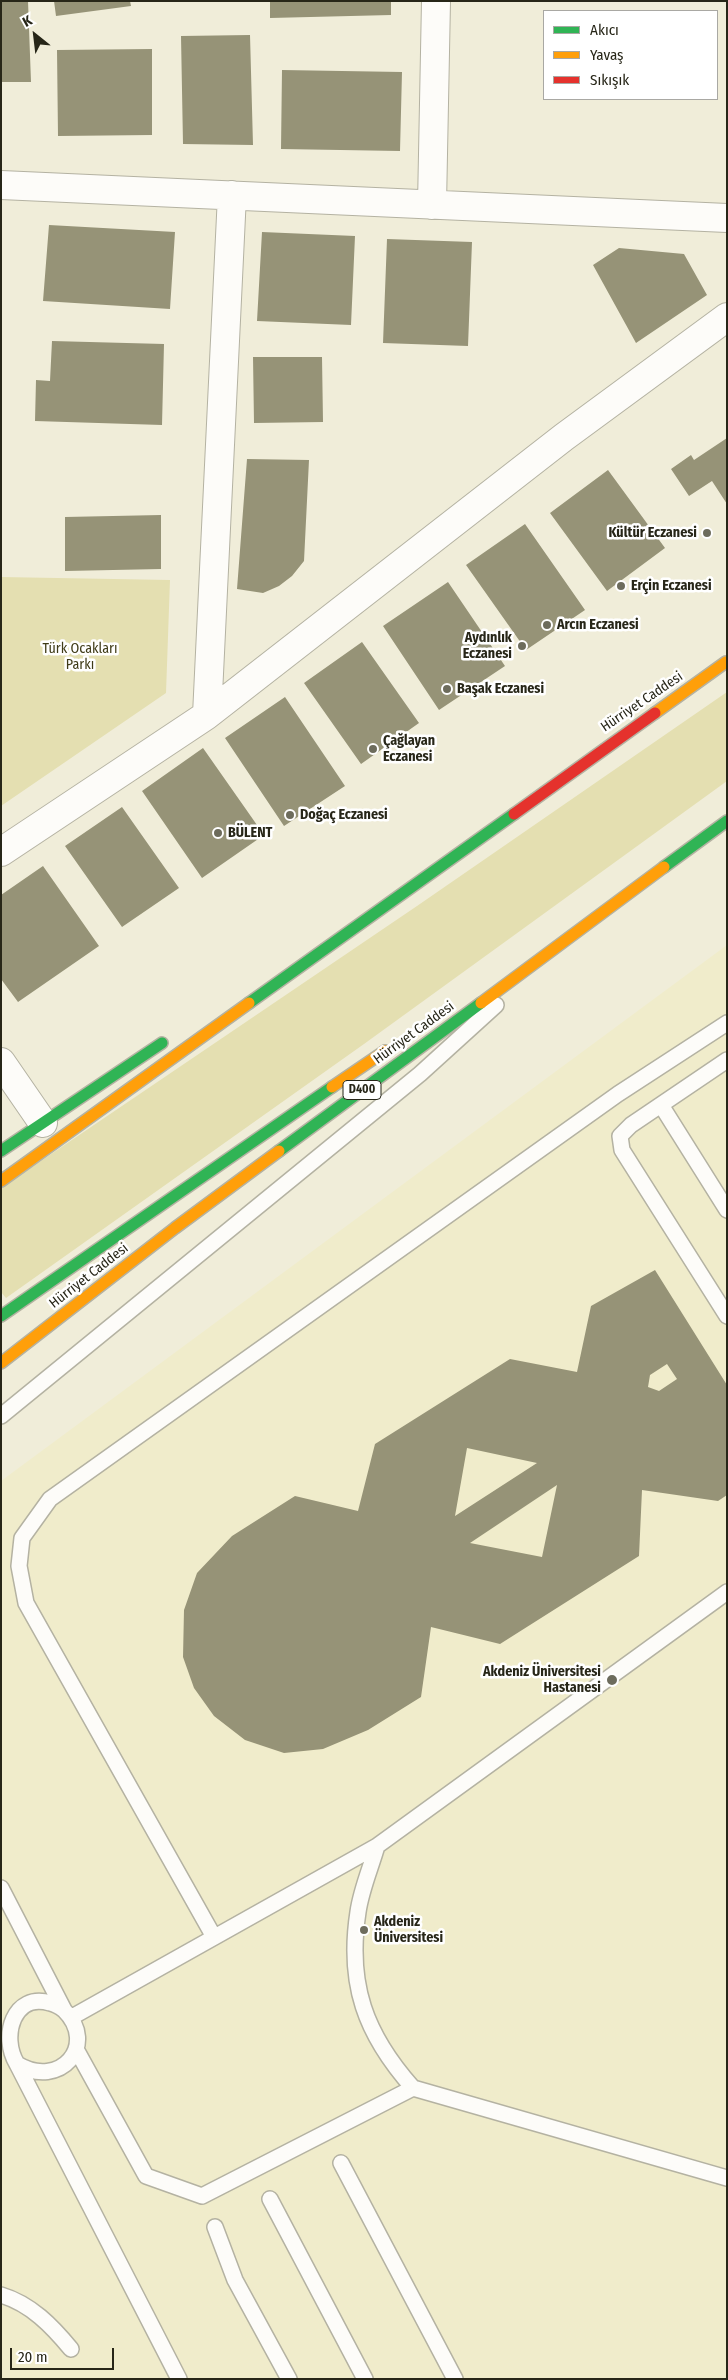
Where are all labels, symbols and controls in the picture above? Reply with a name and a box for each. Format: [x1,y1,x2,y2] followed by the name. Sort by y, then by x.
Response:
[10,10,60,60] north arrow
[543,10,718,100] legend
[20,12,35,31] text: K
[590,21,619,39] text: Akıcı
[590,46,624,64] text: Yavaş
[590,71,629,89] text: Sıkışık
[608,525,697,541] place label: Kültür Eczanesi
[701,527,713,539] marker: Kültür Eczanesi
[631,578,712,594] place label: Erçin Eczanesi
[615,580,627,592] marker: Erçin Eczanesi
[557,617,639,633] place label: Arcın Eczanesi
[541,619,553,631] marker: Arcın Eczanesi
[463,630,512,662] place label: Aydınlık Eczanesi
[516,640,528,652] marker: Aydınlık Eczanesi
[43,641,117,674] park label: Türk Ocakları Parkı
[598,668,686,736] street label: Hürriyet Caddesi
[457,681,544,697] place label: Başak Eczanesi
[441,683,453,695] marker: Başak Eczanesi
[383,733,435,766] place label: Çağlayan Eczanesi
[367,743,379,755] marker: Çağlayan Eczanesi
[300,807,388,823] place label: Doğaç Eczanesi
[284,809,296,821] marker: Doğaç Eczanesi
[228,825,272,841] place label: BÜLENT
[212,827,224,839] marker: BÜLENT
[370,998,458,1068] street label: Hürriyet Caddesi
[343,1080,381,1100] road number: D400
[46,1240,132,1312] street label: Hürriyet Caddesi
[483,1664,601,1696] place label: Akdeniz Üniversitesi Hastanesi
[605,1673,619,1687] marker: Akdeniz Üniversitesi Hastanesi
[374,1914,443,1946] place label: Akdeniz Üniversitesi
[358,1924,370,1936] marker: Akdeniz Üniversitesi
[12,2338,116,2370] scale bar
[18,2348,48,2366] text: 20 m

